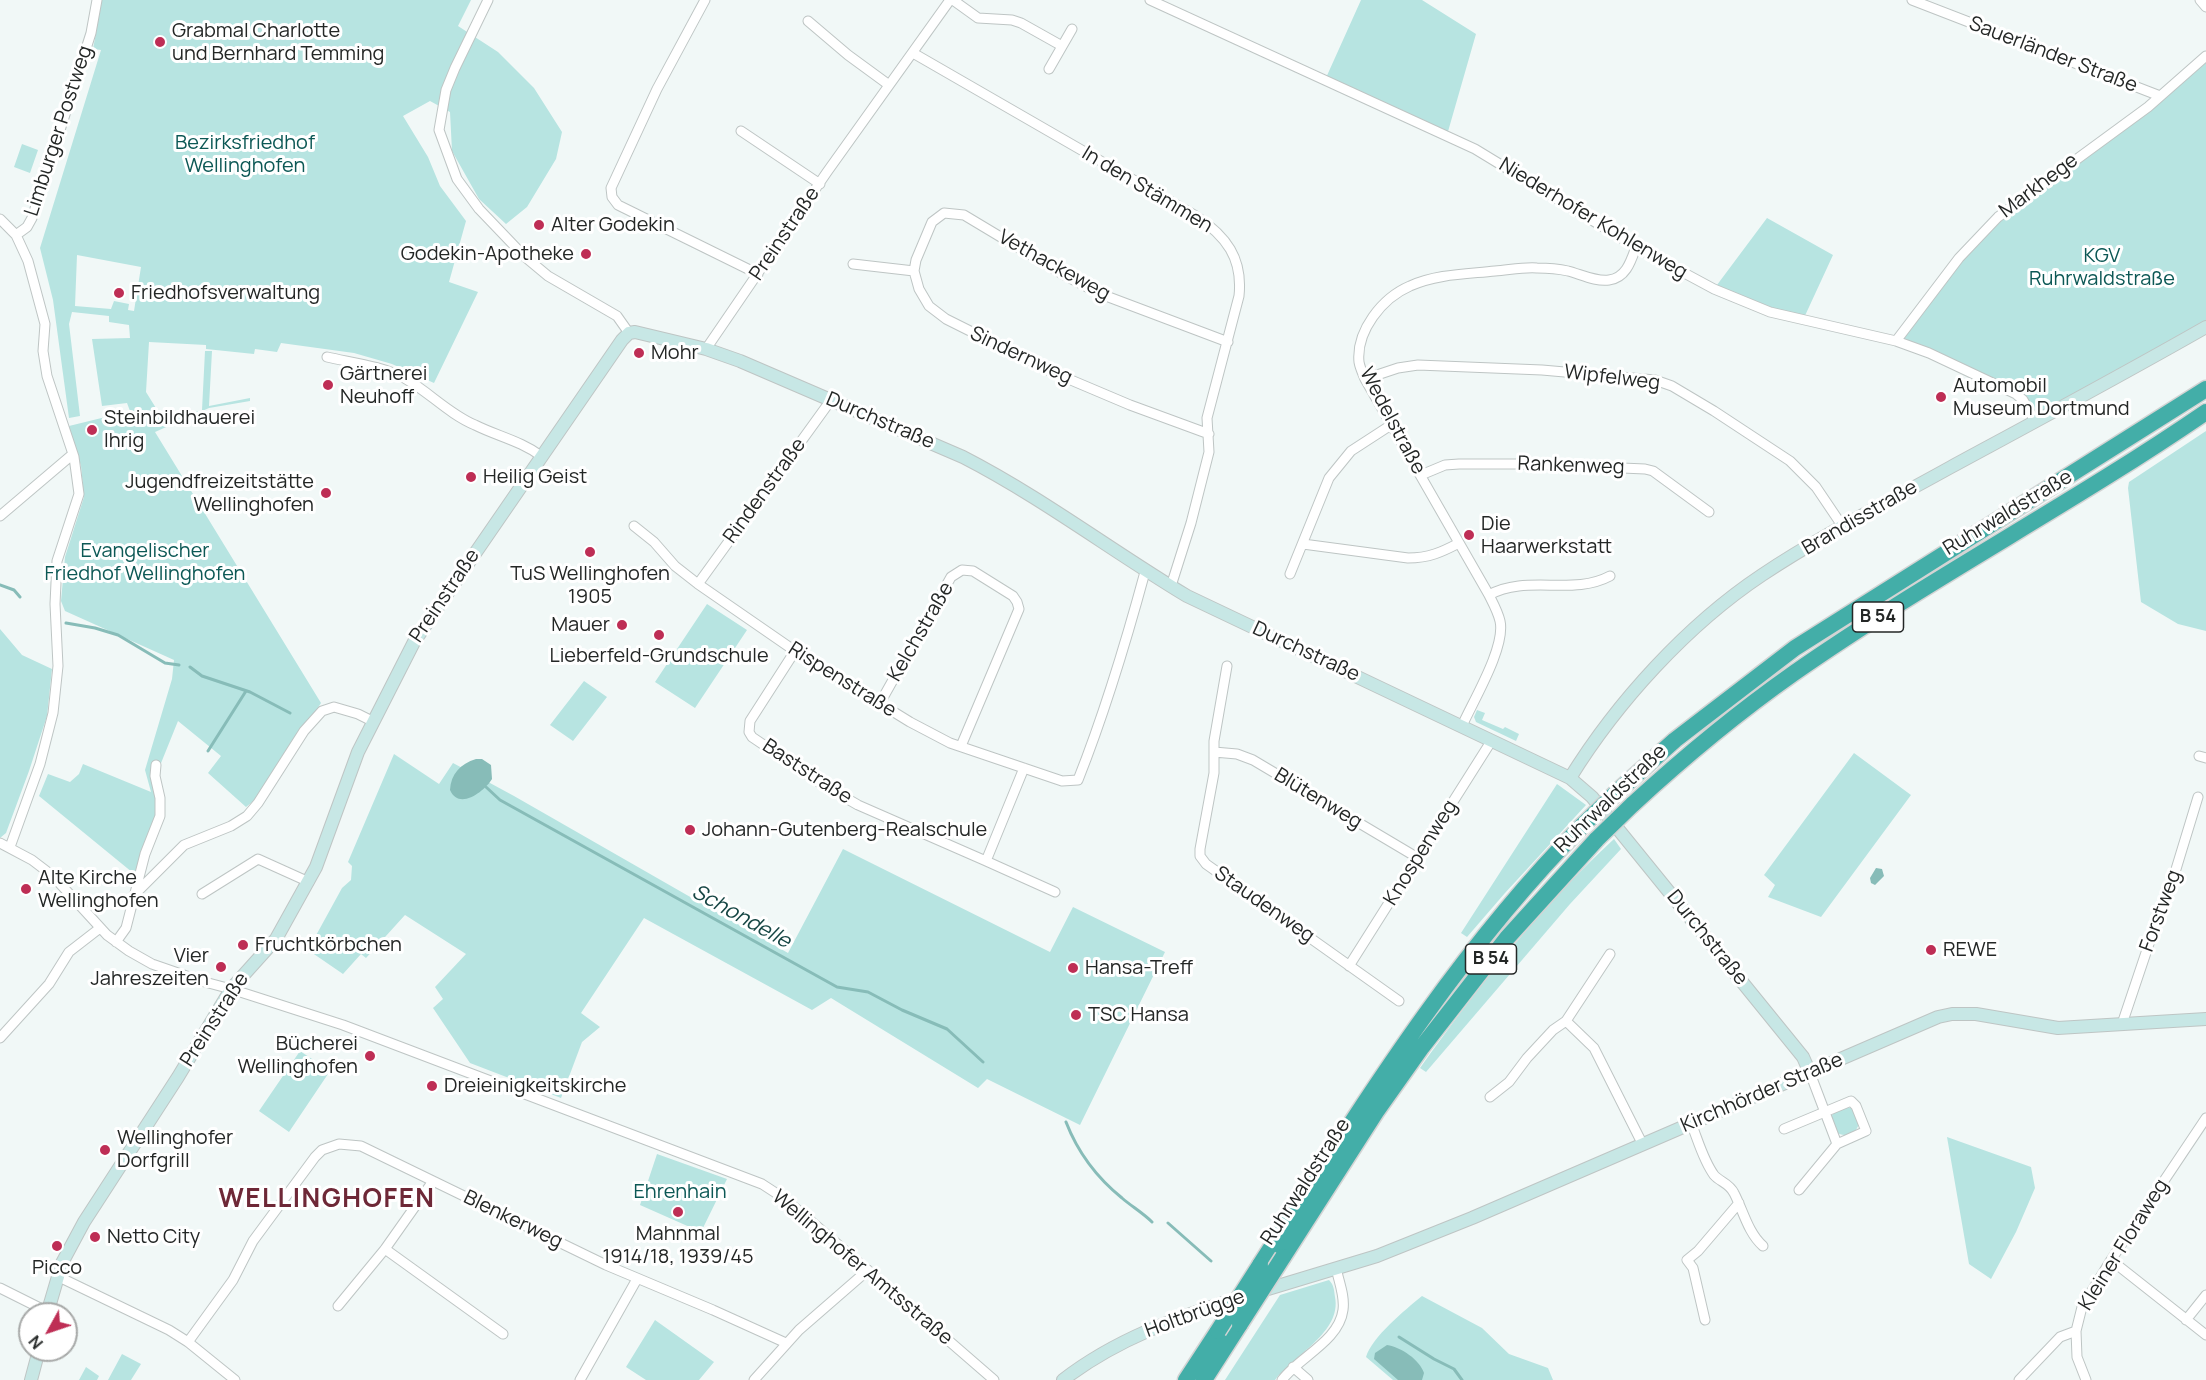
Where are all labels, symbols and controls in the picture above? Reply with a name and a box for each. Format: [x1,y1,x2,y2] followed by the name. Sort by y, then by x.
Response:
[1965,12,2141,98] street label: Sauerländer Straße
[172,19,384,66] place label: Grabmal Charlotte und Bernhard Temming
[153,35,167,49] marker: Grabmal Charlotte und Bernhard Temming
[20,43,98,219] street label: Limburger Postweg
[175,131,315,178] park label: Bezirksfriedhof Wellinghofen
[1077,142,1217,238] street label: In den Stämmen
[1995,149,2083,223] street label: Markhege
[1495,153,1691,285] street label: Niederhofer Kohlenweg
[745,183,825,285] street label: Preinstraße
[551,213,675,237] place label: Alter Godekin
[532,218,546,232] marker: Alter Godekin
[994,225,1114,307] street label: Vethackeweg
[401,242,574,266] place label: Godekin-Apotheke
[2029,244,2175,291] park label: KGV Ruhrwaldstraße
[579,247,593,261] marker: Godekin-Apotheke
[131,281,320,305] place label: Friedhofsverwaltung
[112,286,126,300] marker: Friedhofsverwaltung
[966,322,1076,390] street label: Sindernweg
[651,341,699,365] place label: Mohr
[632,346,646,360] marker: Mohr
[1563,360,1661,396] street label: Wipfelweg
[340,362,427,409] place label: Gärtnerei Neuhoff
[1354,363,1430,479] street label: Wedelstraße
[1953,374,2130,421] place label: Automobil Museum Dortmund
[321,378,335,392] marker: Gärtnerei Neuhoff
[822,387,938,455] street label: Durchstraße
[1934,390,1948,404] marker: Automobil Museum Dortmund
[104,406,255,453] place label: Steinbildhauerei Ihrig
[85,423,99,437] marker: Steinbildhauerei Ihrig
[719,434,811,548] street label: Rindenstraße
[1517,452,1625,480] street label: Rankenweg
[483,465,587,489] place label: Heilig Geist
[1939,465,2077,561] street label: Ruhrwaldstraße
[125,470,314,517] place label: Jugendfreizeitstätte Wellinghofen
[464,470,478,484] marker: Heilig Geist
[1798,475,1922,561] street label: Brandisstraße
[319,486,333,500] marker: Jugendfreizeitstätte Wellinghofen
[1481,512,1612,559] place label: Die Haarwerkstatt
[1462,528,1476,542] marker: Die Haarwerkstatt
[45,539,245,586] park label: Evangelischer Friedhof Wellinghofen
[405,545,485,647] street label: Preinstraße
[583,545,597,559] marker: TuS Wellinghofen 1905
[510,562,670,609] place label: TuS Wellinghofen 1905
[883,578,959,686] street label: Kelchstraße
[1852,602,1904,632] road number: B 54
[551,613,610,637] place label: Mauer
[1249,617,1363,687] street label: Durchstraße
[615,618,629,632] marker: Mauer
[652,628,666,642] marker: Lieberfeld-Grundschule
[783,637,901,723] street label: Rispenstraße
[549,644,769,668] place label: Lieberfeld-Grundschule
[758,734,856,810] street label: Baststraße
[1550,740,1672,858] street label: Ruhrwaldstraße
[1270,763,1366,835] street label: Blütenweg
[1379,796,1463,910] street label: Knospenweg
[702,818,987,842] place label: Johann-Gutenberg-Realschule
[683,823,697,837] marker: Johann-Gutenberg-Realschule
[1209,862,1319,948] street label: Staudenweg
[38,866,159,913] place label: Alte Kirche Wellinghofen
[2135,867,2187,955] street label: Forstweg
[687,880,795,954] water label: Schondelle
[19,882,33,896] marker: Alte Kirche Wellinghofen
[1661,886,1753,990] street label: Durchstraße
[255,933,402,957] place label: Fruchtkörbchen
[236,938,250,952] marker: Fruchtkörbchen
[1943,938,1997,962] place label: REWE
[1924,943,1938,957] marker: REWE
[91,944,209,991] place label: Vier Jahreszeiten
[1466,944,1516,974] road number: B 54
[1085,956,1193,980] place label: Hansa-Treff
[214,960,228,974] marker: Vier Jahreszeiten
[1066,961,1080,975] marker: Hansa-Treff
[176,968,254,1072] street label: Preinstraße
[1088,1003,1189,1027] place label: TSC Hansa
[1069,1008,1083,1022] marker: TSC Hansa
[237,1032,358,1079] place label: Bücherei Wellinghofen
[1677,1048,1847,1138] street label: Kirchhörder Straße
[363,1049,377,1063] marker: Bücherei Wellinghofen
[444,1074,626,1098] place label: Dreieinigkeitskirche
[425,1079,439,1093] marker: Dreieinigkeitskirche
[1256,1114,1356,1250] street label: Ruhrwaldstraße
[117,1126,233,1173] place label: Wellinghofer Dorfgrill
[98,1143,112,1157] marker: Wellinghofer Dorfgrill
[2074,1175,2174,1315] street label: Kleiner Floraweg
[633,1180,727,1204] park label: Ehrenhain
[218,1184,436,1216] district label: WELLINGHOFEN
[767,1185,957,1351] street label: Wellinghofer Amtsstraße
[460,1186,566,1254] street label: Blenkerweg
[671,1205,685,1219] marker: Mahnmal 1914/18, 1939/45
[602,1222,754,1269] place label: Mahnmal 1914/18, 1939/45
[107,1225,200,1249] place label: Netto City
[88,1230,102,1244] marker: Netto City
[50,1239,64,1253] marker: Picco
[32,1256,82,1280] place label: Picco
[1142,1285,1248,1343] street label: Holtbrügge
[18,1302,78,1362] north arrow
[24,1331,48,1354] text: N

